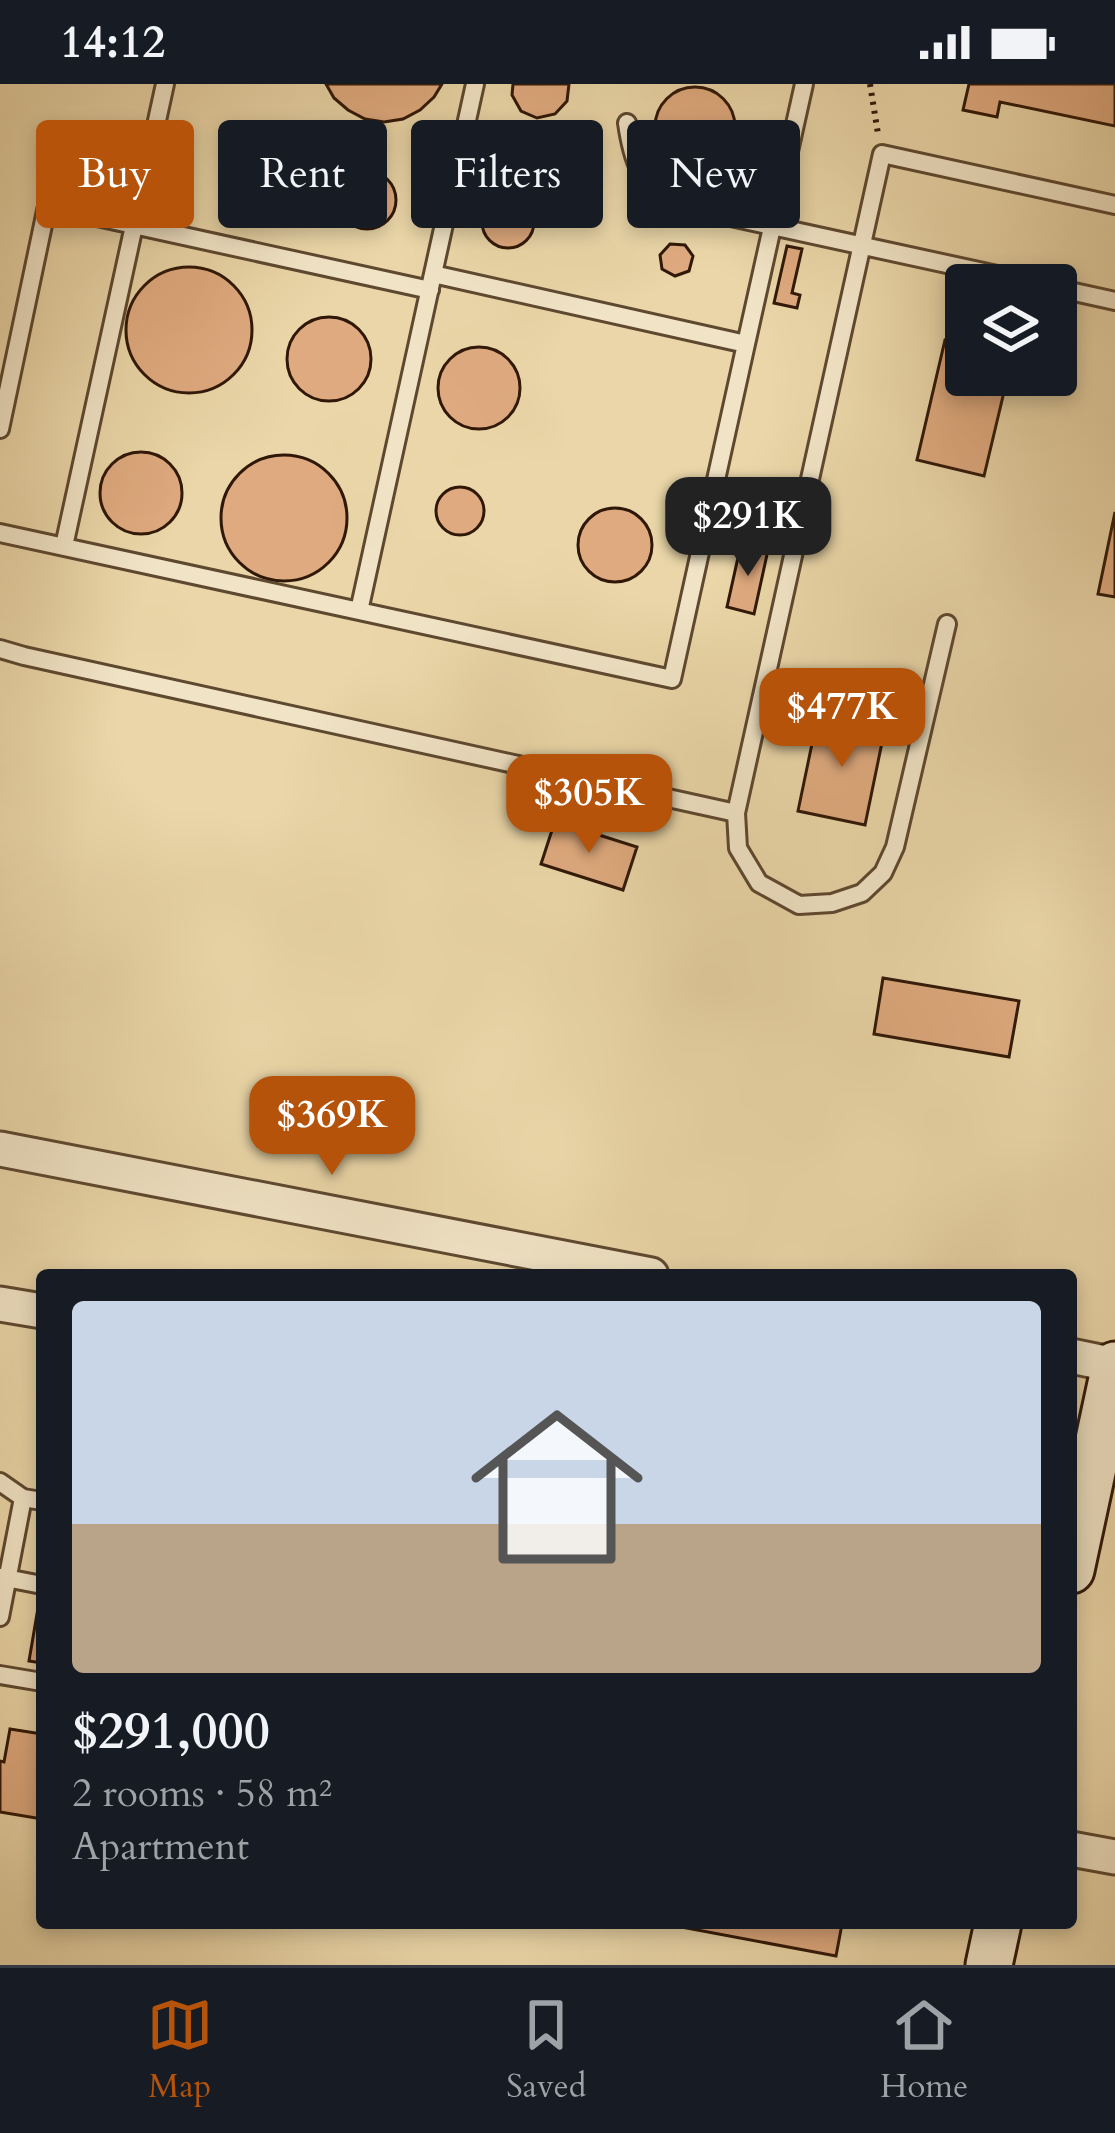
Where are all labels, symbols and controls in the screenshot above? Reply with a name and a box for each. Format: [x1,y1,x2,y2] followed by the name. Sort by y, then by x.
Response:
[60,12,165,73] text: 14:12
[36,120,194,228] chip: Buy
[218,120,387,228] chip: Rent
[411,120,603,228] chip: Filters
[627,120,800,228] chip: New
[945,264,1077,396] map controls
[945,264,1077,396] button: layers
[664,477,832,579] pin: $291K
[692,489,804,542] text: $291K
[758,668,926,770] pin: $477K
[786,680,898,733] text: $477K
[505,754,673,856] pin: $305K
[533,766,645,819] text: $305K
[248,1076,416,1178] pin: $369K
[276,1088,388,1141] text: $369K
[449,1379,665,1595] icon: home
[72,1697,270,1767] text: $291,000
[72,1767,332,1820] text: 2 rooms · 58 m²
[72,1820,249,1873] text: Apartment
[147,1992,213,2109] tab: Map
[506,1992,586,2109] tab: Saved
[880,1992,968,2109] tab: Home

